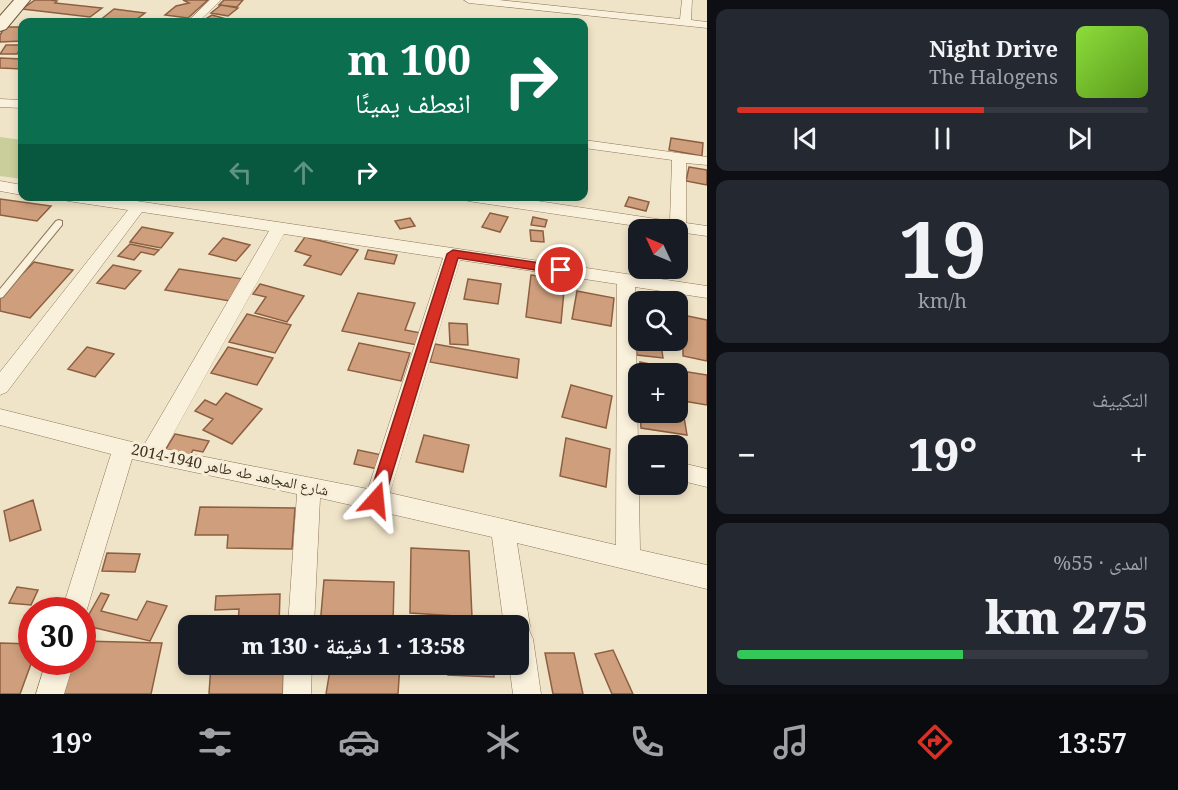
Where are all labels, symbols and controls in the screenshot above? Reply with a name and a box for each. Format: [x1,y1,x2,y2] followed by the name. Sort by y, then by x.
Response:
[347,30,471,87] text: 100 m
[929,33,1058,63] text: Night Drive
[492,42,570,120] icon: right
[929,63,1058,90] text: The Halogens
[355,84,471,121] text: انعطف يمينًا
[789,122,822,155] icon: previous
[926,122,959,155] icon: pause
[1063,122,1096,155] icon: next
[224,156,257,189] icon: left
[287,156,320,189] icon: ahead
[350,156,383,189] icon: right
[898,195,987,301] text: 19
[628,219,688,279] north arrow
[628,219,688,495] map controls
[535,244,586,295] pin
[544,253,577,286] icon: arrive
[918,287,967,314] text: km/h
[628,291,688,351] button: search
[628,363,688,423] button: +
[1092,386,1148,413] text: التكييف
[908,423,977,484] text: 19°
[737,432,756,477] text: −
[1130,432,1148,477] text: +
[628,435,688,495] button: −
[129,438,331,501] street label: شارع المجاهد طه طاهر 1940-2014
[344,468,408,532] position arrow
[1053,549,1148,576] text: المدى · 55%
[985,586,1148,647] text: 275 km
[18,597,96,675] speed limit sign: 30
[242,630,465,660] text: 13:58 · 1 دقيقة · 130 m
[194,721,236,763] icon: filters
[338,721,380,763] icon: car
[482,721,524,763] icon: climate
[626,721,668,763] icon: phone
[770,721,812,763] icon: music
[914,721,956,763] icon: directions
[51,724,92,761] text: 19°
[1058,724,1127,761] text: 13:57

